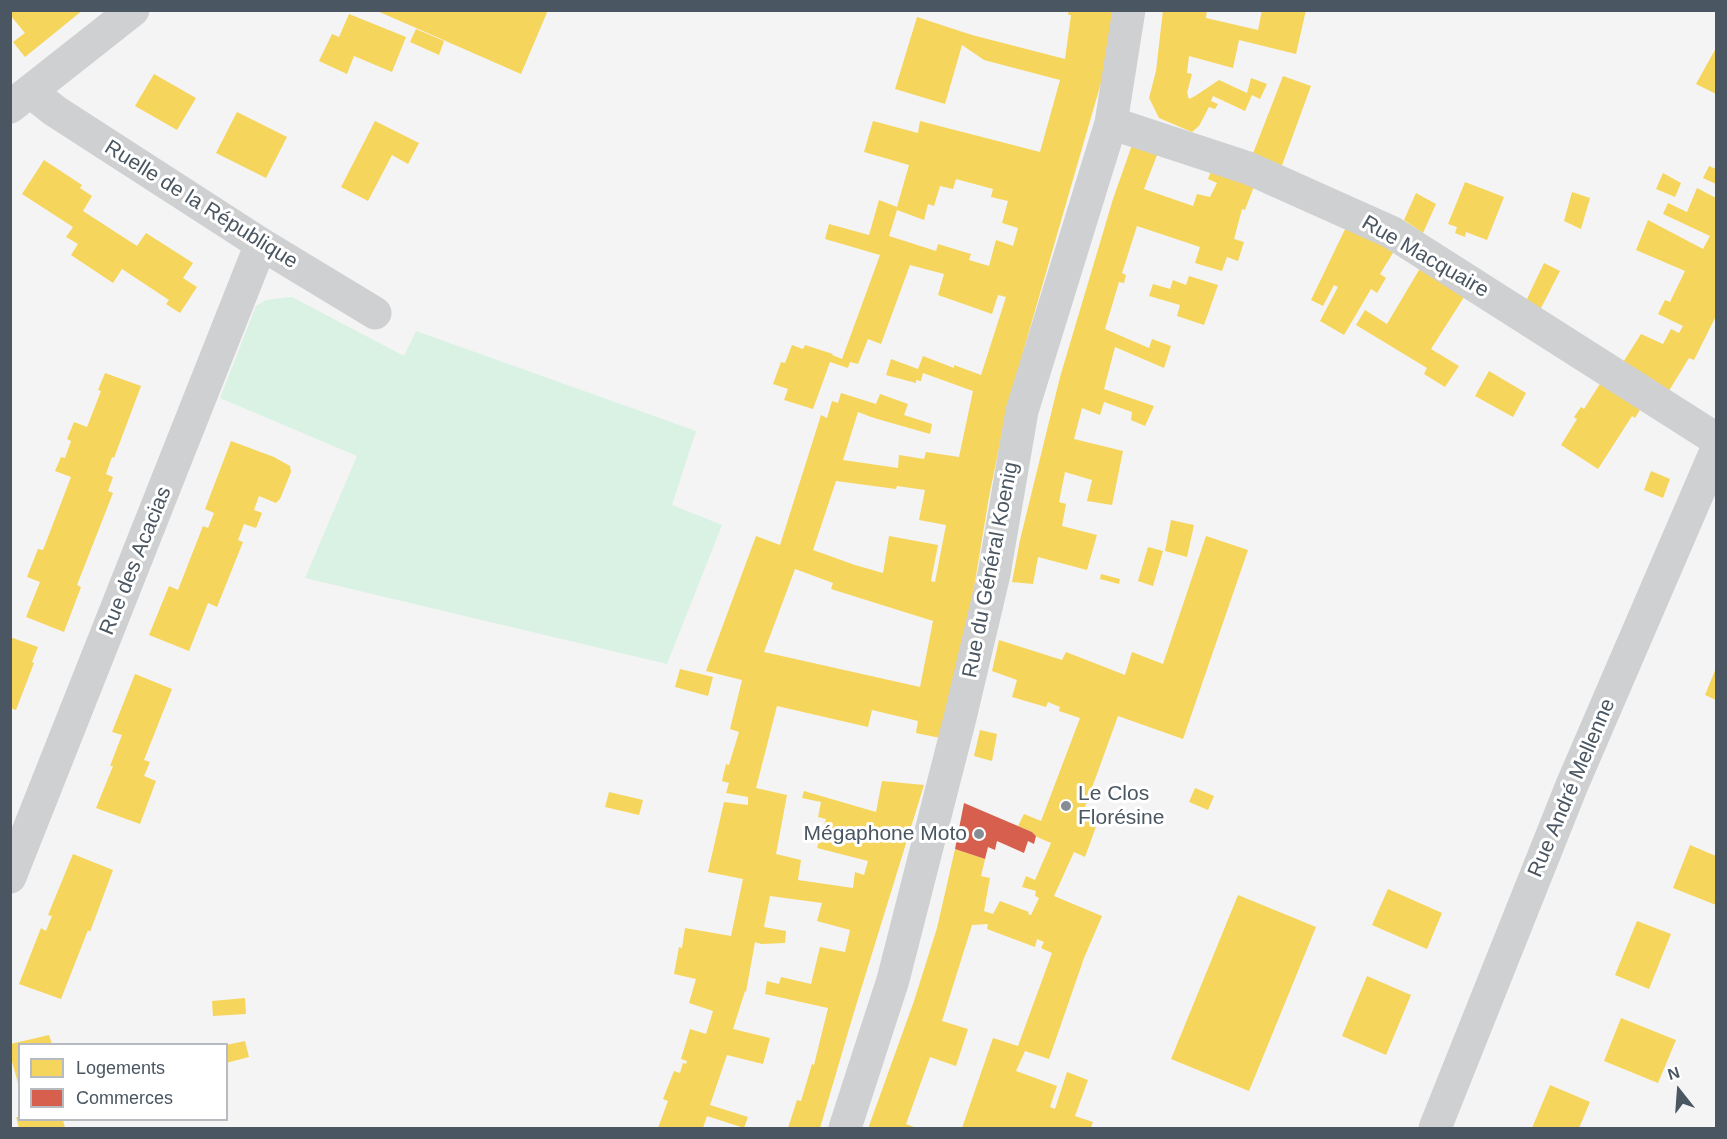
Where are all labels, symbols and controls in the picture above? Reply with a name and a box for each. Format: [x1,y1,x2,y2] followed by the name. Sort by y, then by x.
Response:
[100,135,302,275] street label: Ruelle de la République
[1357,210,1493,304] street label: Rue Macquaire
[958,460,1024,680] street label: Rue du Général Koenig
[95,483,177,639] street label: Rue des Acacias
[1523,695,1621,881] street label: Rue André Mellenne
[1078,781,1164,831] place label: Le Clos Florésine
[1059,799,1073,813] marker: Le Clos Florésine
[804,821,967,847] place label: Mégaphone Moto
[972,827,986,841] marker: Mégaphone Moto
[18,1043,228,1121] legend
[76,1058,165,1078] text: Logements
[1649,1061,1709,1121] north arrow
[1666,1063,1682,1083] text: N
[76,1088,173,1108] text: Commerces

